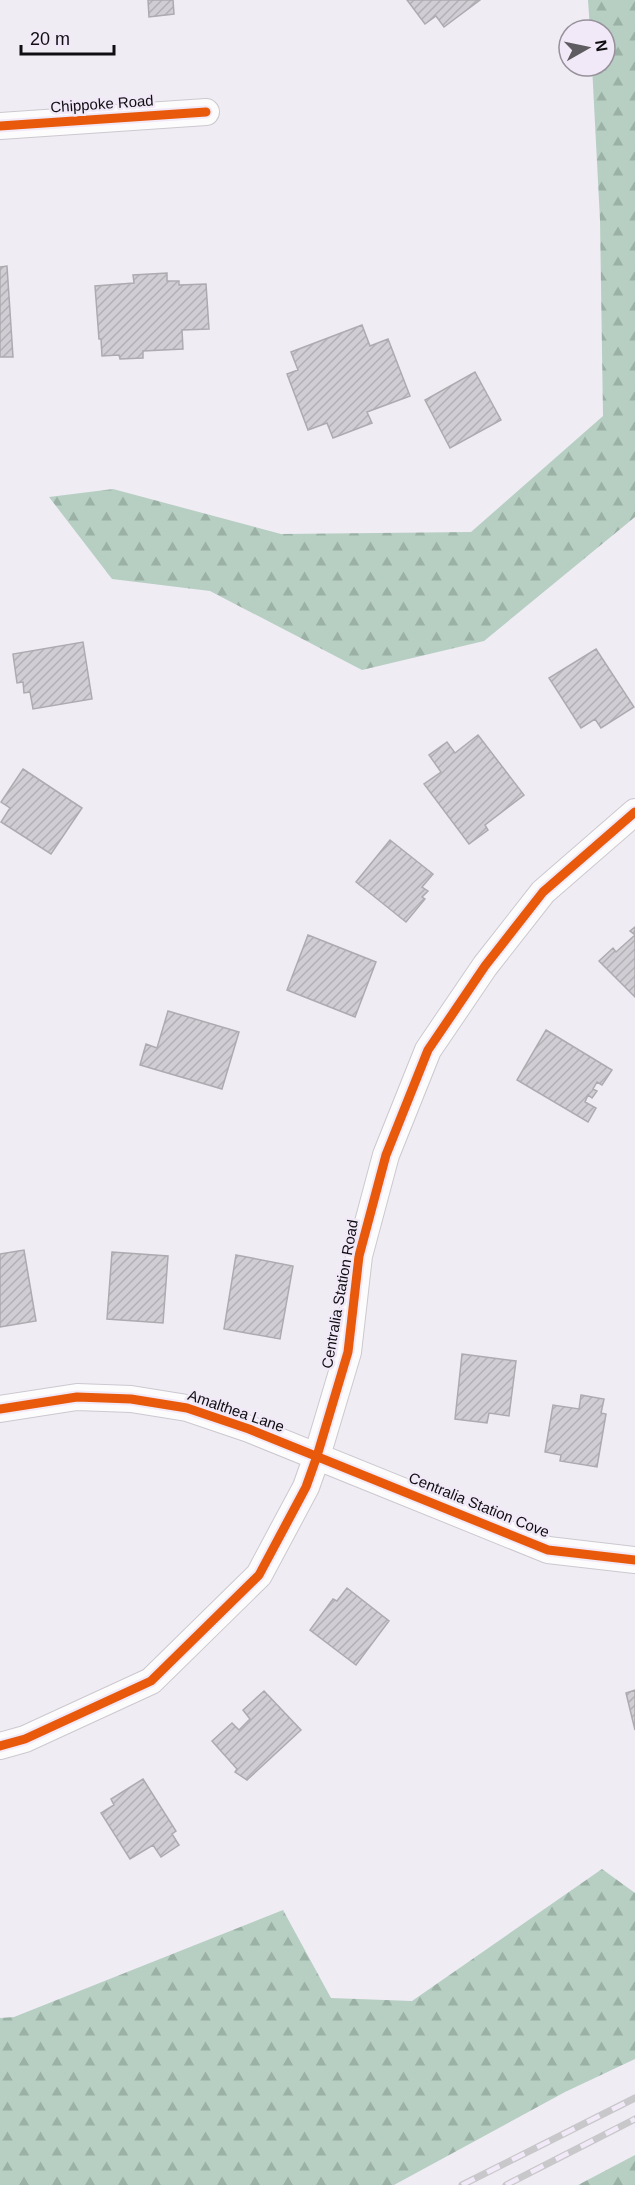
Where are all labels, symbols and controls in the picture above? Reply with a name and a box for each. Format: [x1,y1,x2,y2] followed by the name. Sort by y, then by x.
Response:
[21,18,114,56] scale bar
[557,18,617,78] north arrow
[30,29,70,49] text: 20 m
[592,39,611,53] text: N
[50,91,154,116] street label: Chippoke Road
[318,1218,361,1370] street label: Centralia Station Road
[186,1386,287,1435] street label: Amalthea Lane
[406,1469,552,1541] street label: Centralia Station Cove

